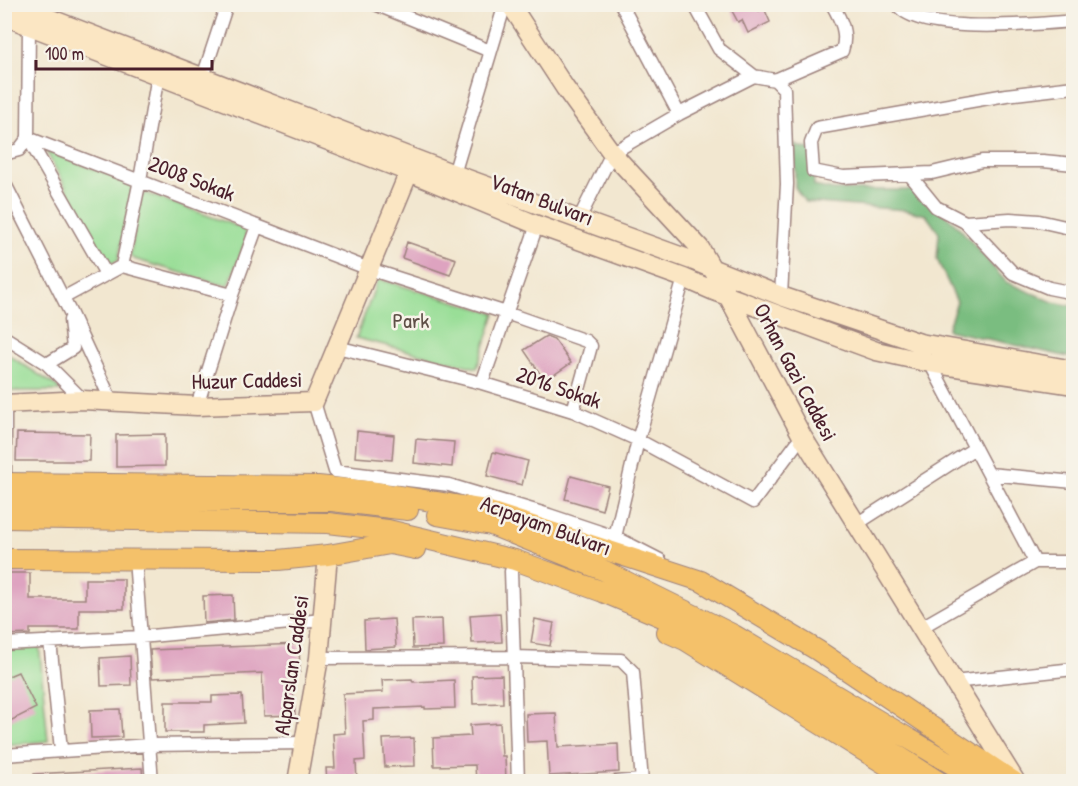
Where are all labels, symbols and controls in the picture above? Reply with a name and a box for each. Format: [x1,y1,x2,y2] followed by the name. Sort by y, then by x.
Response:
[36,33,212,71] scale bar
[45,41,84,66] text: 100 m
[144,148,240,208] street label: 2008 Sokak
[486,165,598,233] street label: Vatan Bulvarı
[747,298,845,446] street label: Orhan Gazi Caddesi
[393,305,429,335] park label: Park
[513,359,605,415] street label: 2016 Sokak
[191,364,303,396] street label: Huzur Caddesi
[477,488,615,562] street label: Acıpayam Bulvarı
[266,593,316,737] street label: Alparslan Caddesi

